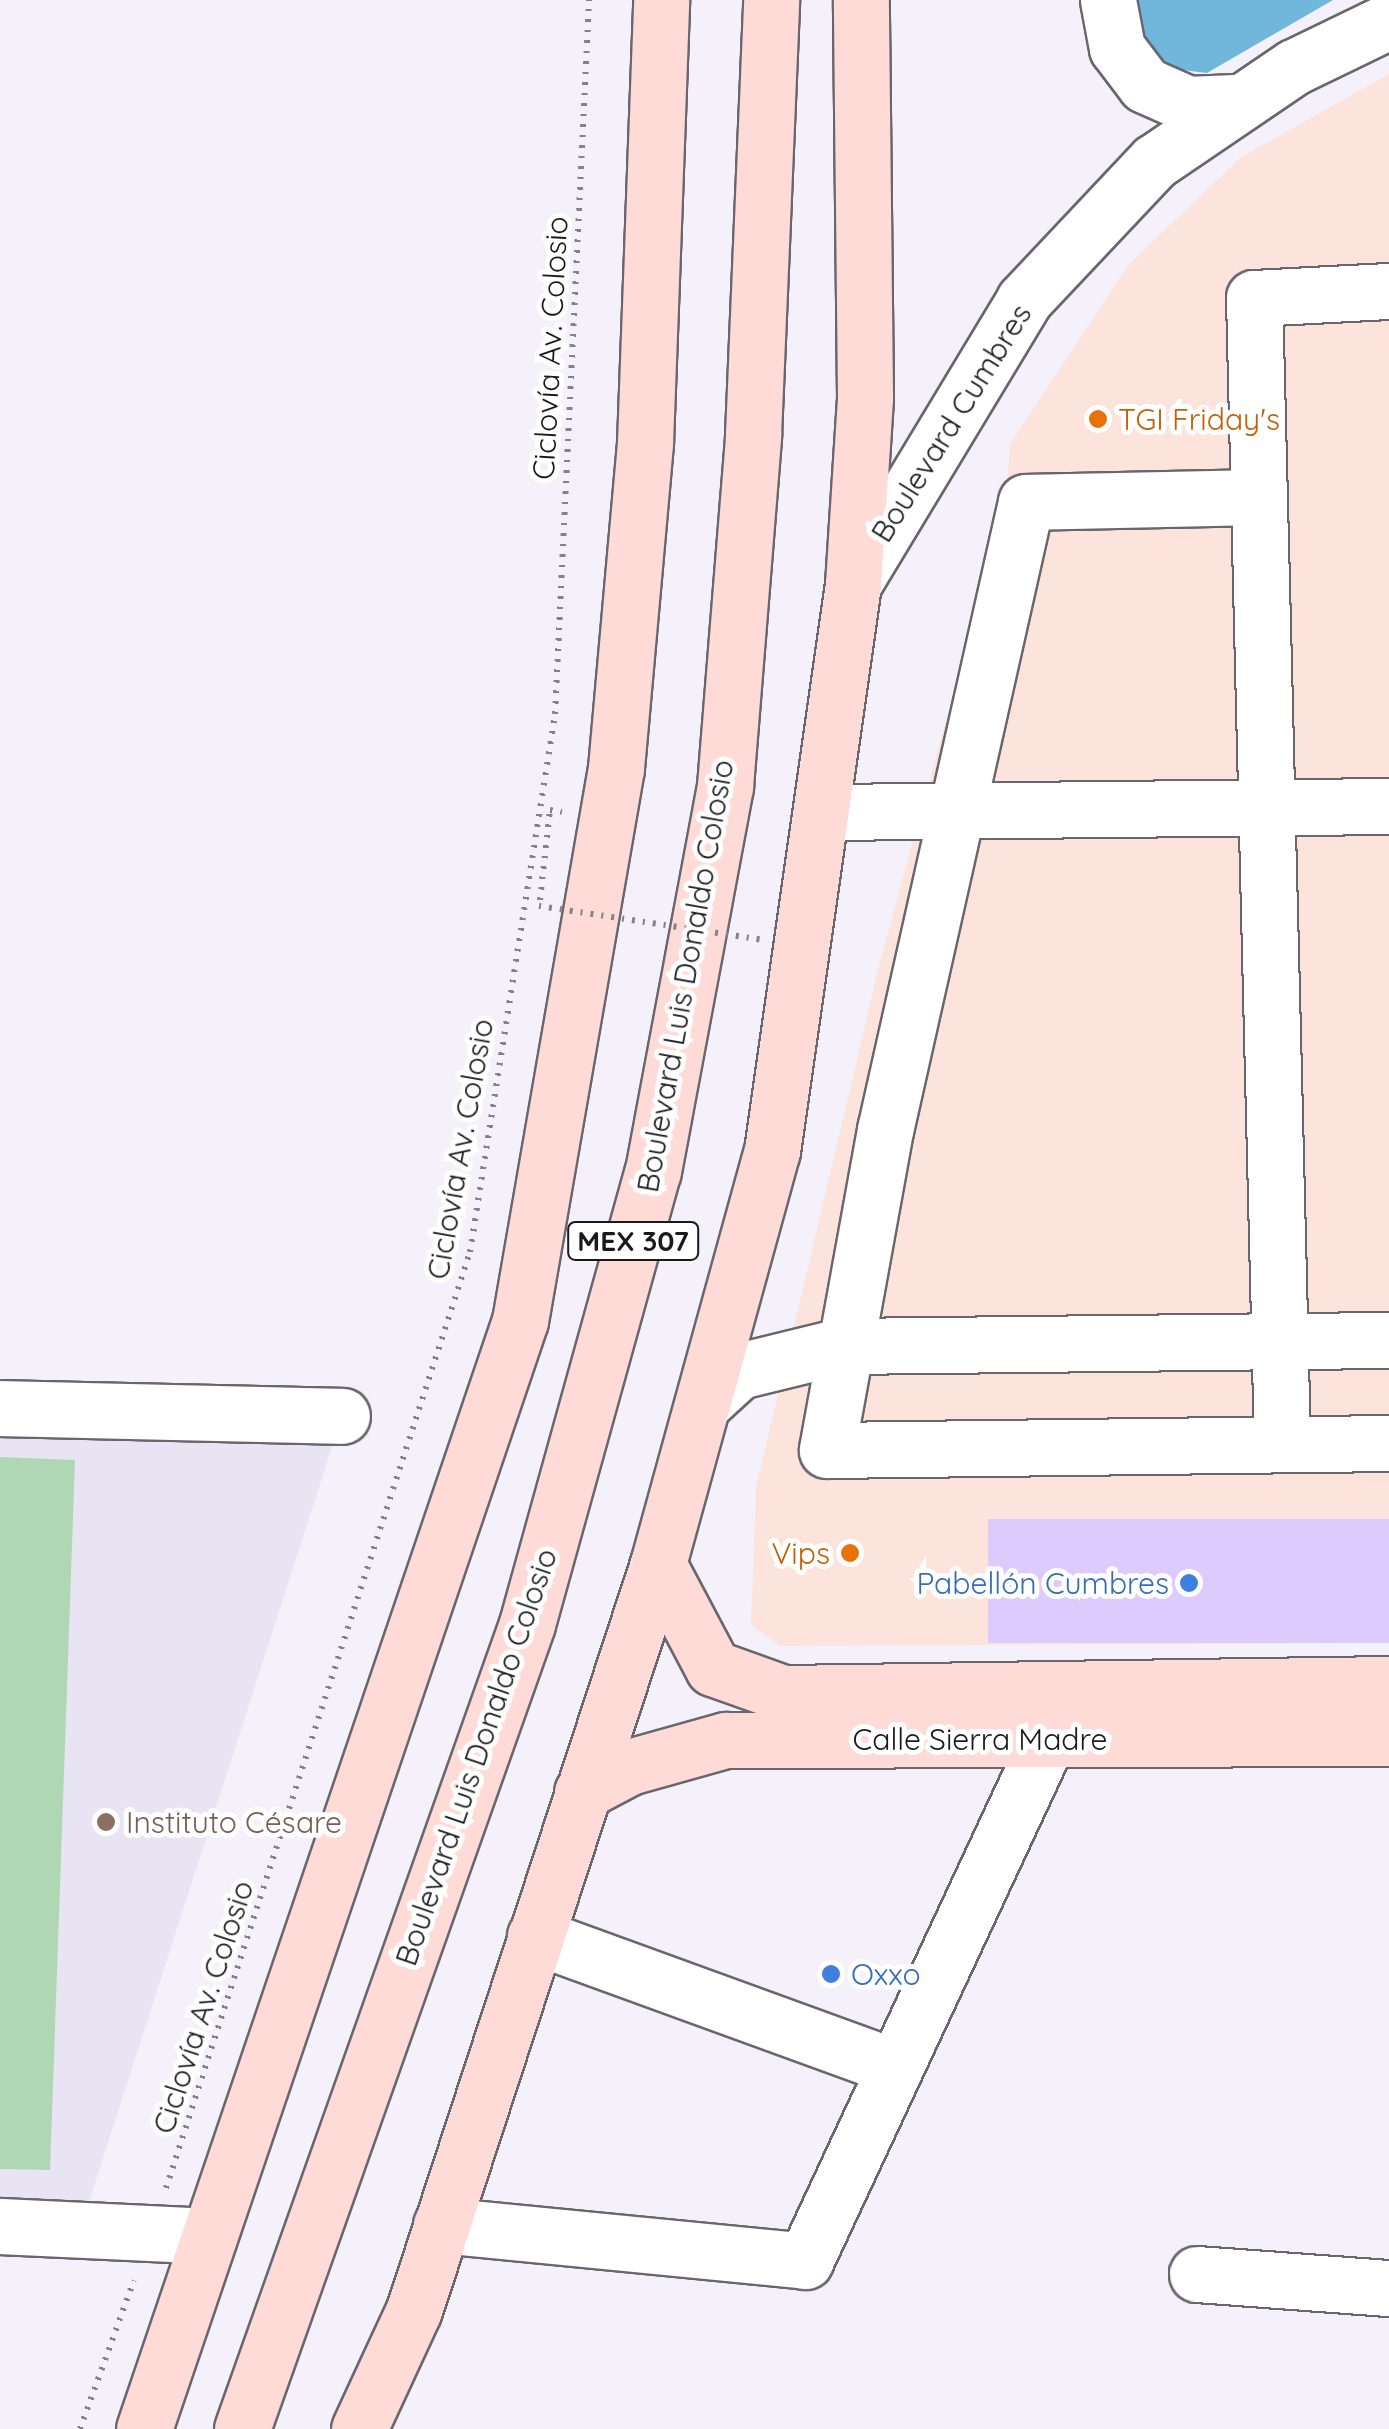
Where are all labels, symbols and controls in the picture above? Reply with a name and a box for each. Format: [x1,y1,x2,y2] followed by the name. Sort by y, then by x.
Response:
[525,215,575,481] street label: Ciclovía Av. Colosio
[863,298,1039,548] street label: Boulevard Cumbres
[1118,401,1280,437] place label: TGI Friday's
[1087,408,1109,430] marker: TGI Friday's
[629,757,741,1195] street label: Boulevard Luis Donaldo Colosio
[419,1016,501,1282] street label: Ciclovía Av. Colosio
[566,1218,700,1264] road number: MEX 307
[771,1535,830,1571] place label: Vips
[839,1542,861,1564] marker: Vips
[388,1544,564,1970] street label: Boulevard Luis Donaldo Colosio
[916,1565,1169,1601] place label: Pabellón Cumbres
[1178,1572,1200,1594] marker: Pabellón Cumbres
[853,1721,1107,1757] street label: Calle Sierra Madre
[126,1804,342,1840] place label: Instituto Césare
[95,1811,117,1833] marker: Instituto Césare
[145,1876,261,2138] street label: Ciclovía Av. Colosio
[851,1956,921,1992] place label: Oxxo
[820,1963,842,1985] marker: Oxxo

